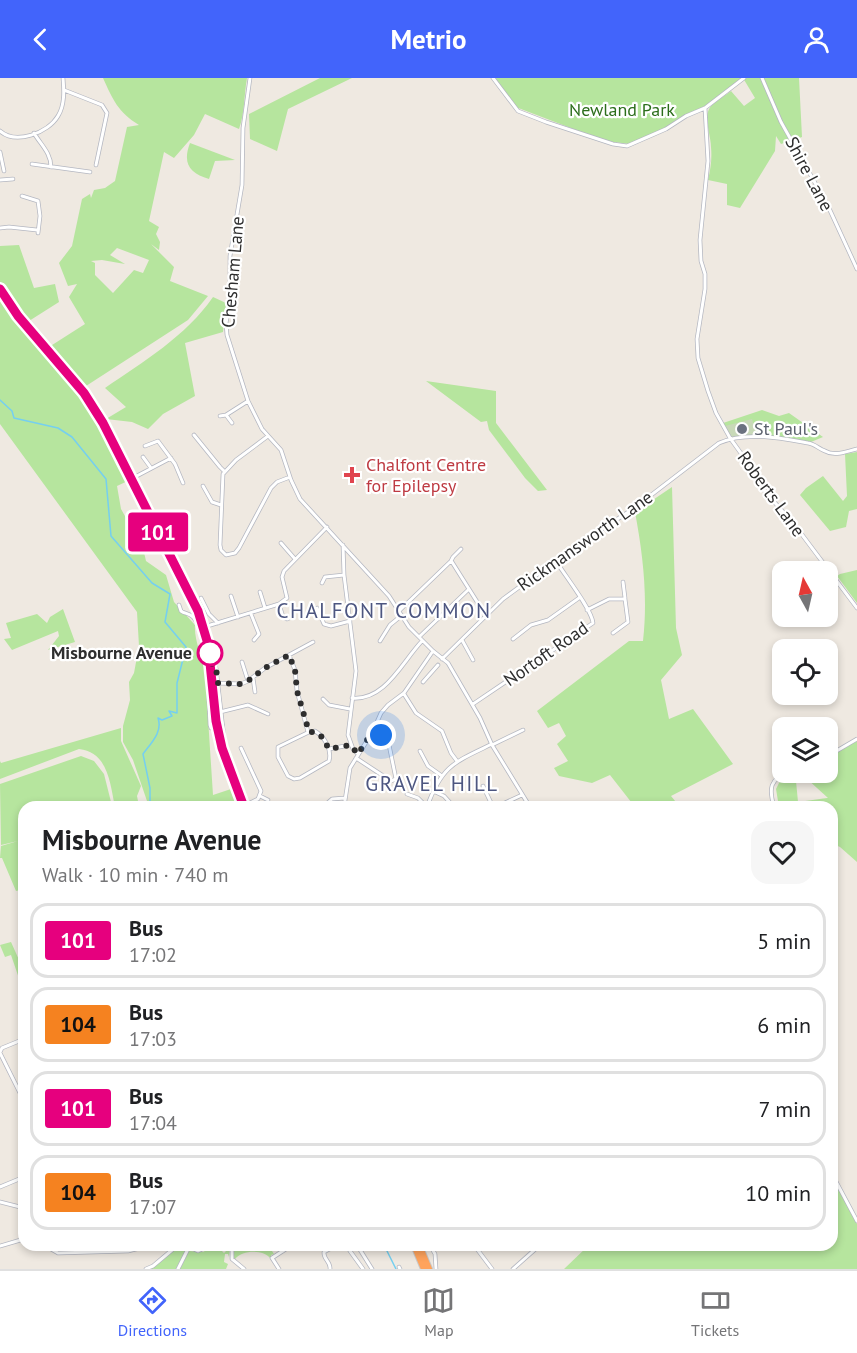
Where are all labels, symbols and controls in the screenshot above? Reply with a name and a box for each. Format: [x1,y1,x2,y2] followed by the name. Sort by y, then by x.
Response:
[391,22,466,56] text: Metrio
[24,23,57,56] icon: back
[800,23,833,56] icon: person
[569,98,675,121] park label: Newland Park
[780,133,839,215] street label: Shire Lane
[216,215,249,329] street label: Chesham Lane
[754,417,818,440] place label: St Paul's
[735,422,749,436] marker: St Paul's
[733,446,810,541] street label: Roberts Lane
[366,453,486,497] place label: Chalfont Centre for Epilepsy
[343,466,361,484] marker: Chalfont Centre for Epilepsy
[513,485,657,596] street label: Rickmansworth Lane
[124,512,192,552] line badge: 101
[140,519,176,546] text: 101
[772,561,838,627] north arrow
[772,561,838,783] map controls
[276,597,492,624] district label: CHALFONT COMMON
[499,616,593,691] street label: Nortoft Road
[772,639,838,705] button: locate
[197,640,223,666] marker: Misbourne Avenue
[51,641,192,664] place label: Misbourne Avenue
[772,717,838,783] button: layers
[366,720,396,750] your location
[365,770,499,797] district label: GRAVEL HILL
[42,821,261,858] text: Misbourne Avenue
[751,821,814,884] button: heart
[42,862,228,888] text: Walk · 10 min · 740 m
[129,914,163,942] text: Bus
[60,927,96,954] text: 101
[757,927,811,955] text: 5 min
[129,942,177,968] text: 17:02
[129,998,163,1026] text: Bus
[60,1011,96,1038] text: 104
[757,1011,811,1039] text: 6 min
[129,1026,177,1052] text: 17:03
[129,1082,163,1110] text: Bus
[60,1095,96,1122] text: 101
[759,1095,811,1123] text: 7 min
[129,1110,177,1136] text: 17:04
[129,1166,163,1194] text: Bus
[60,1179,96,1206] text: 104
[745,1179,811,1207] text: 10 min
[129,1194,177,1220] text: 17:07
[118,1284,187,1340] tab: Directions
[422,1284,455,1340] tab: Map
[691,1284,739,1340] tab: Tickets

